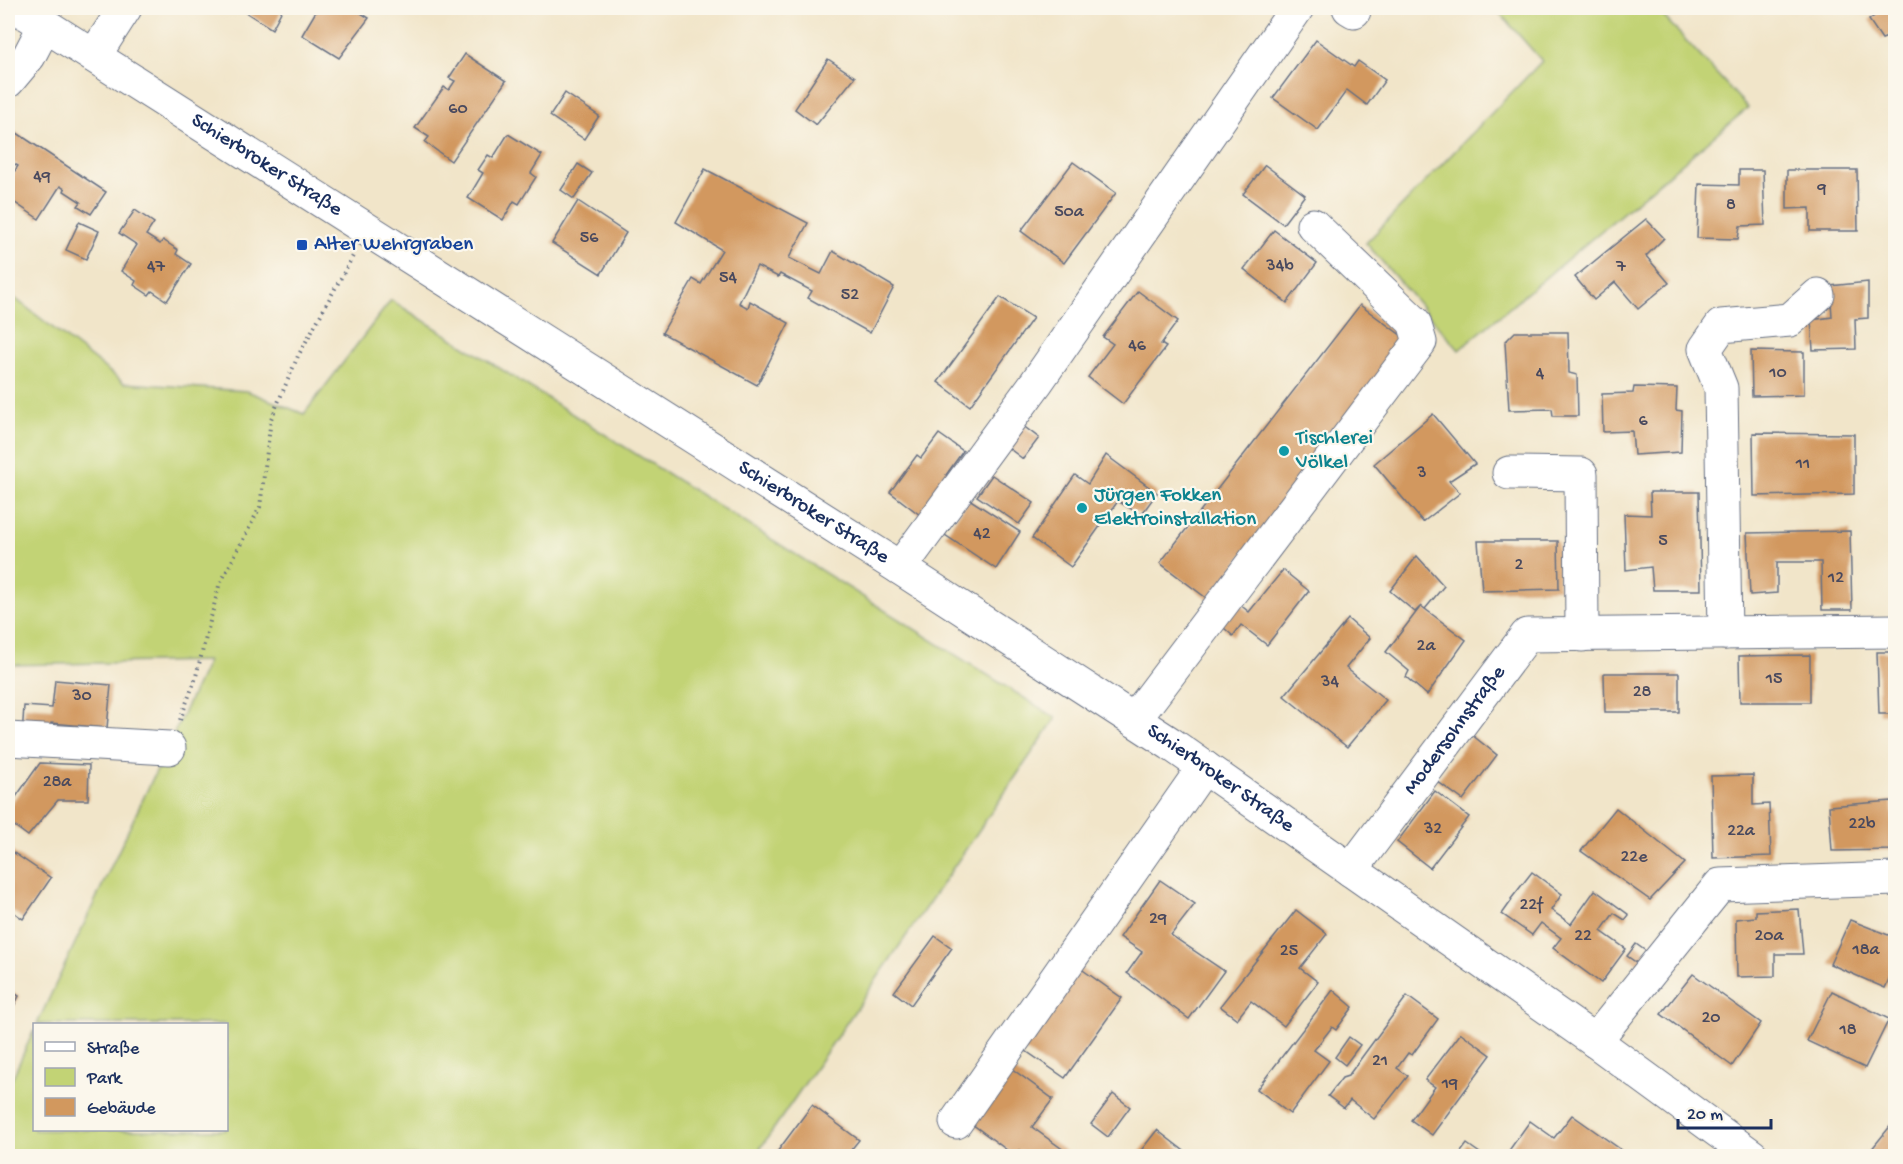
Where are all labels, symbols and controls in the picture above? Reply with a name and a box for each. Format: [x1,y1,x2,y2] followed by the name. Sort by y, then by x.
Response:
[448,99,468,120] house number: 60
[186,108,347,223] street label: Schierbroker Straße
[33,167,51,188] house number: 49
[1816,179,1827,200] house number: 9
[1726,195,1736,216] house number: 8
[1054,202,1085,223] house number: 50a
[580,228,599,249] house number: 56
[314,233,473,258] place label: Alter Wehrgraben
[295,238,309,252] marker: Alter Wehrgraben
[1265,256,1294,277] house number: 34b
[147,257,166,278] house number: 47
[1615,257,1626,278] house number: 7
[719,268,737,289] house number: 54
[841,285,859,306] house number: 52
[1128,336,1147,357] house number: 46
[1768,363,1787,384] house number: 10
[1536,364,1545,385] house number: 4
[1638,411,1648,432] house number: 6
[1295,427,1373,476] place label: Tischlerei Völkel
[1277,444,1291,458] marker: Tischlerei Völkel
[1795,454,1810,475] house number: 11
[733,456,894,571] street label: Schierbroker Straße
[1416,463,1427,484] house number: 3
[1094,484,1256,533] place label: Jürgen Fokken Elektroinstallation
[1075,501,1089,515] marker: Jürgen Fokken Elektroinstallation
[973,524,991,545] house number: 42
[1658,531,1668,552] house number: 5
[1515,555,1524,576] house number: 2
[1827,568,1844,589] house number: 12
[1417,636,1436,657] house number: 2a
[1399,660,1512,800] street label: Modersohnstraße
[1765,669,1782,690] house number: 15
[1320,672,1339,693] house number: 34
[1633,682,1651,703] house number: 28
[71,686,92,707] house number: 30
[1142,719,1300,839] street label: Schierbroker Straße
[43,772,72,793] house number: 28a
[1848,814,1876,835] house number: 22b
[1423,819,1442,840] house number: 32
[1727,821,1756,842] house number: 22a
[1621,847,1648,868] house number: 22e
[1519,895,1544,916] house number: 22f
[1149,909,1167,930] house number: 29
[1574,926,1592,947] house number: 22
[1754,926,1785,947] house number: 20a
[1851,940,1881,961] house number: 18a
[1280,941,1298,962] house number: 25
[1701,1008,1721,1029] house number: 20
[1838,1020,1857,1041] house number: 18
[33,1023,228,1131] legend
[87,1039,140,1060] text: Straße
[1372,1051,1388,1072] house number: 21
[86,1069,123,1090] text: Park
[1441,1074,1458,1095] house number: 19
[1678,1092,1771,1130] scale bar
[87,1099,156,1120] text: Gebäude
[1687,1105,1723,1126] text: 20 m

